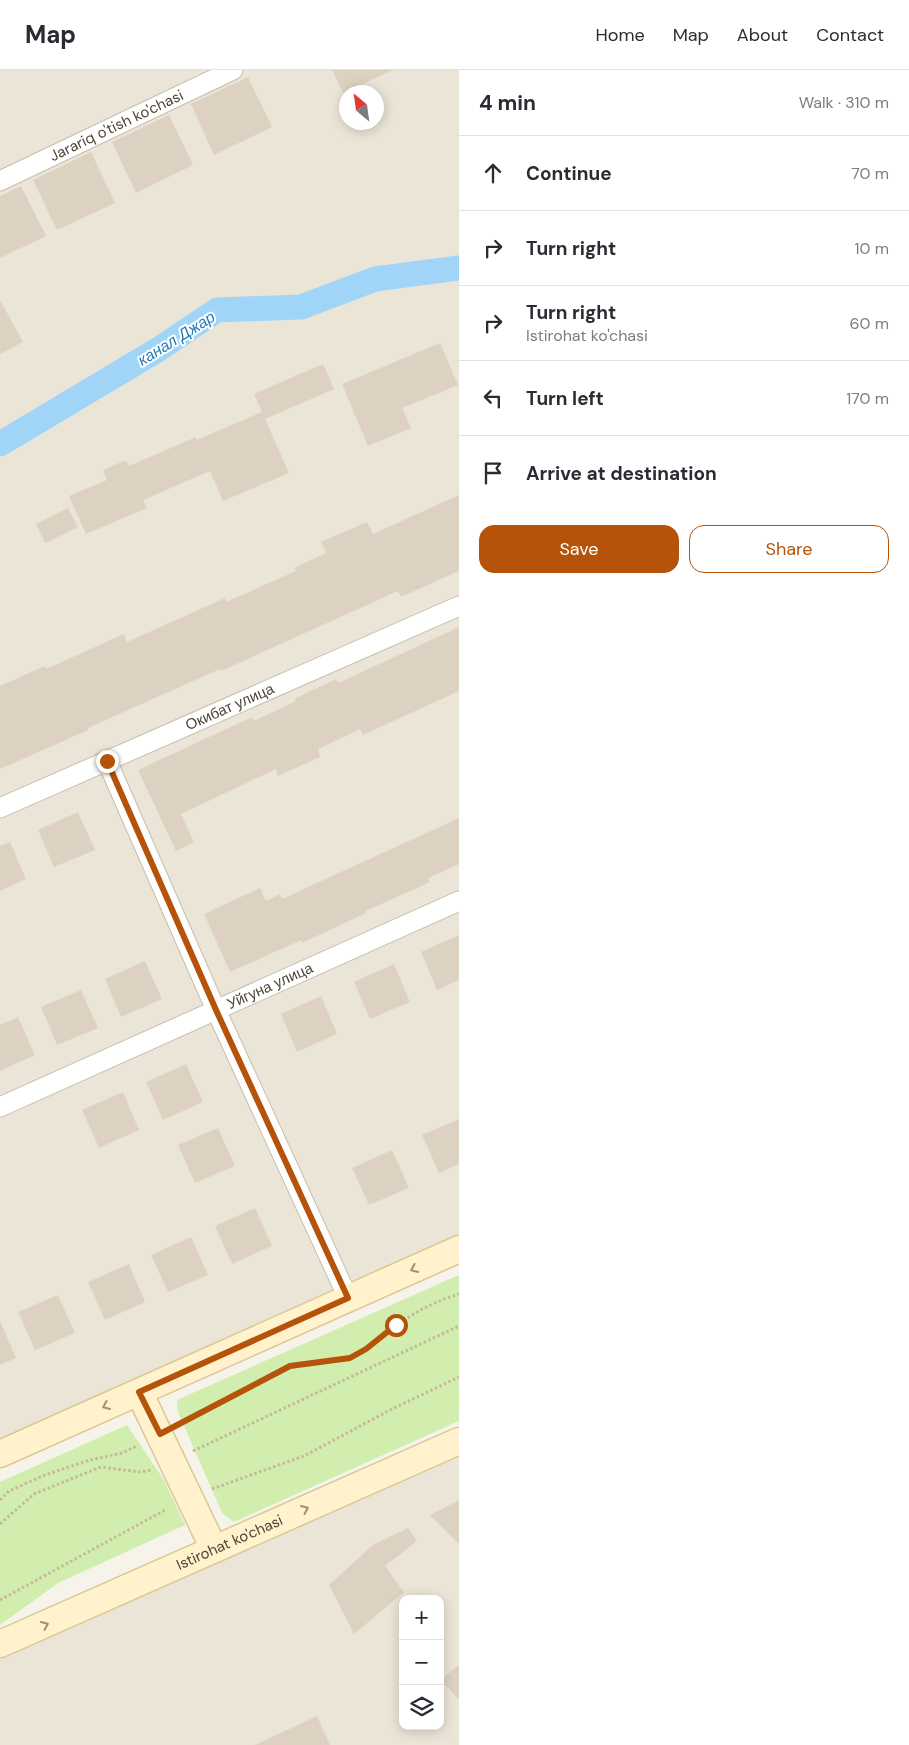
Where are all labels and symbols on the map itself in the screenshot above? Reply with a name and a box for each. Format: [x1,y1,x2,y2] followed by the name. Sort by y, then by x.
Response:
[46,85,187,166] street label: Jarariq o'tish ko'chasi
[339,85,384,130] north arrow
[134,306,219,371] water label: канал Джар
[182,678,278,735] street label: Окибат улица
[96,750,119,773] route end
[224,958,317,1014] street label: Уйгуна улица
[410,1262,419,1273] one-way arrow
[385,1314,408,1337] route start
[102,1400,111,1411] one-way arrow
[300,1505,309,1516] one-way arrow
[173,1510,286,1575] street label: Istirohat ko'chasi
[40,1620,49,1631] one-way arrow

